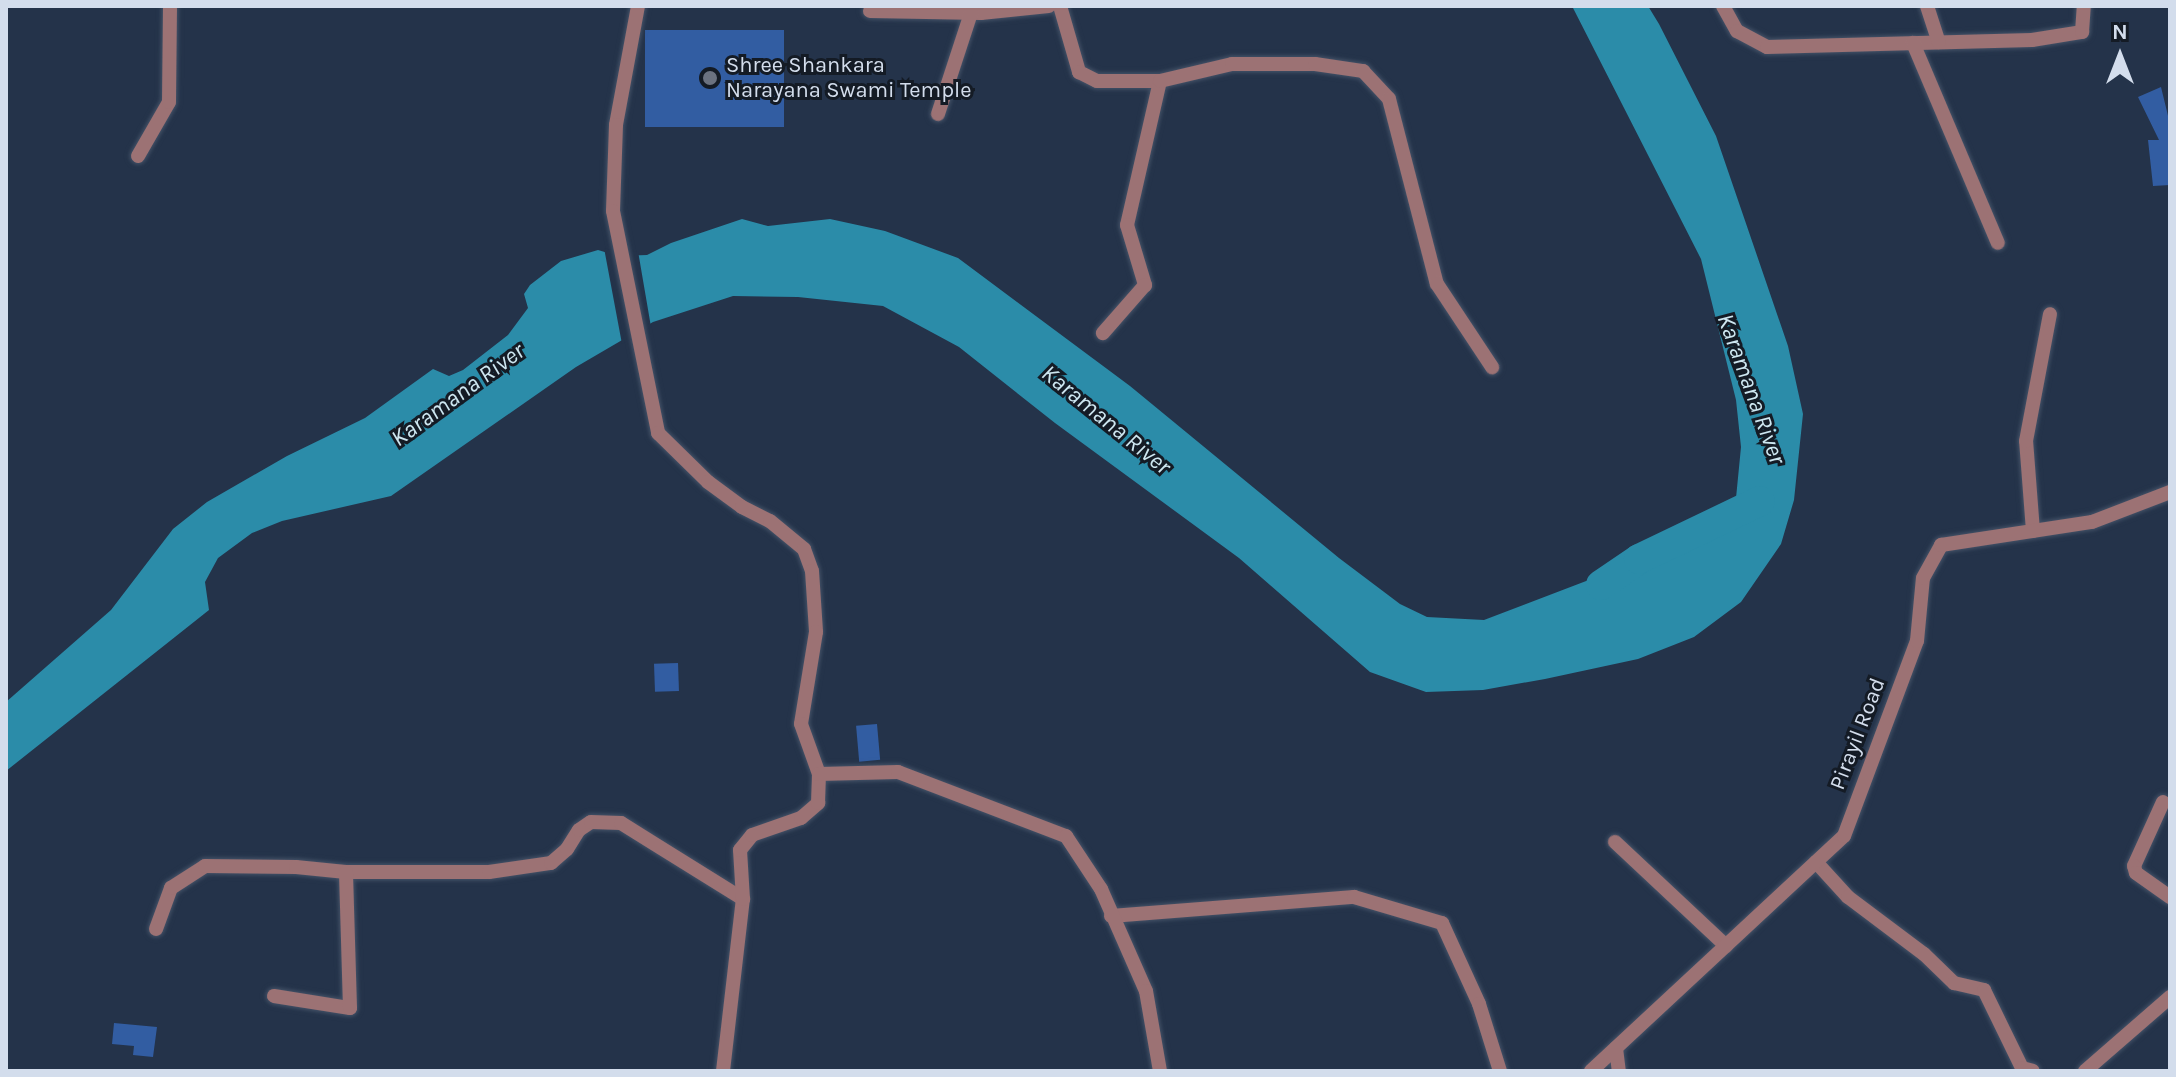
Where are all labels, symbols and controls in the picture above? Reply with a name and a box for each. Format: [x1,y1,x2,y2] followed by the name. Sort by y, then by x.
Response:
[2080,16,2160,96] north arrow
[2112,19,2128,45] text: N
[726,52,971,104] place label: Shree Shankara Narayana Swami Temple
[701,69,719,87] marker: Shree Shankara Narayana Swami Temple
[1710,310,1792,468] water label: Karamana River
[386,337,530,453] water label: Karamana River
[1036,359,1176,481] water label: Karamana River
[1825,674,1891,794] street label: Pirayil Road

